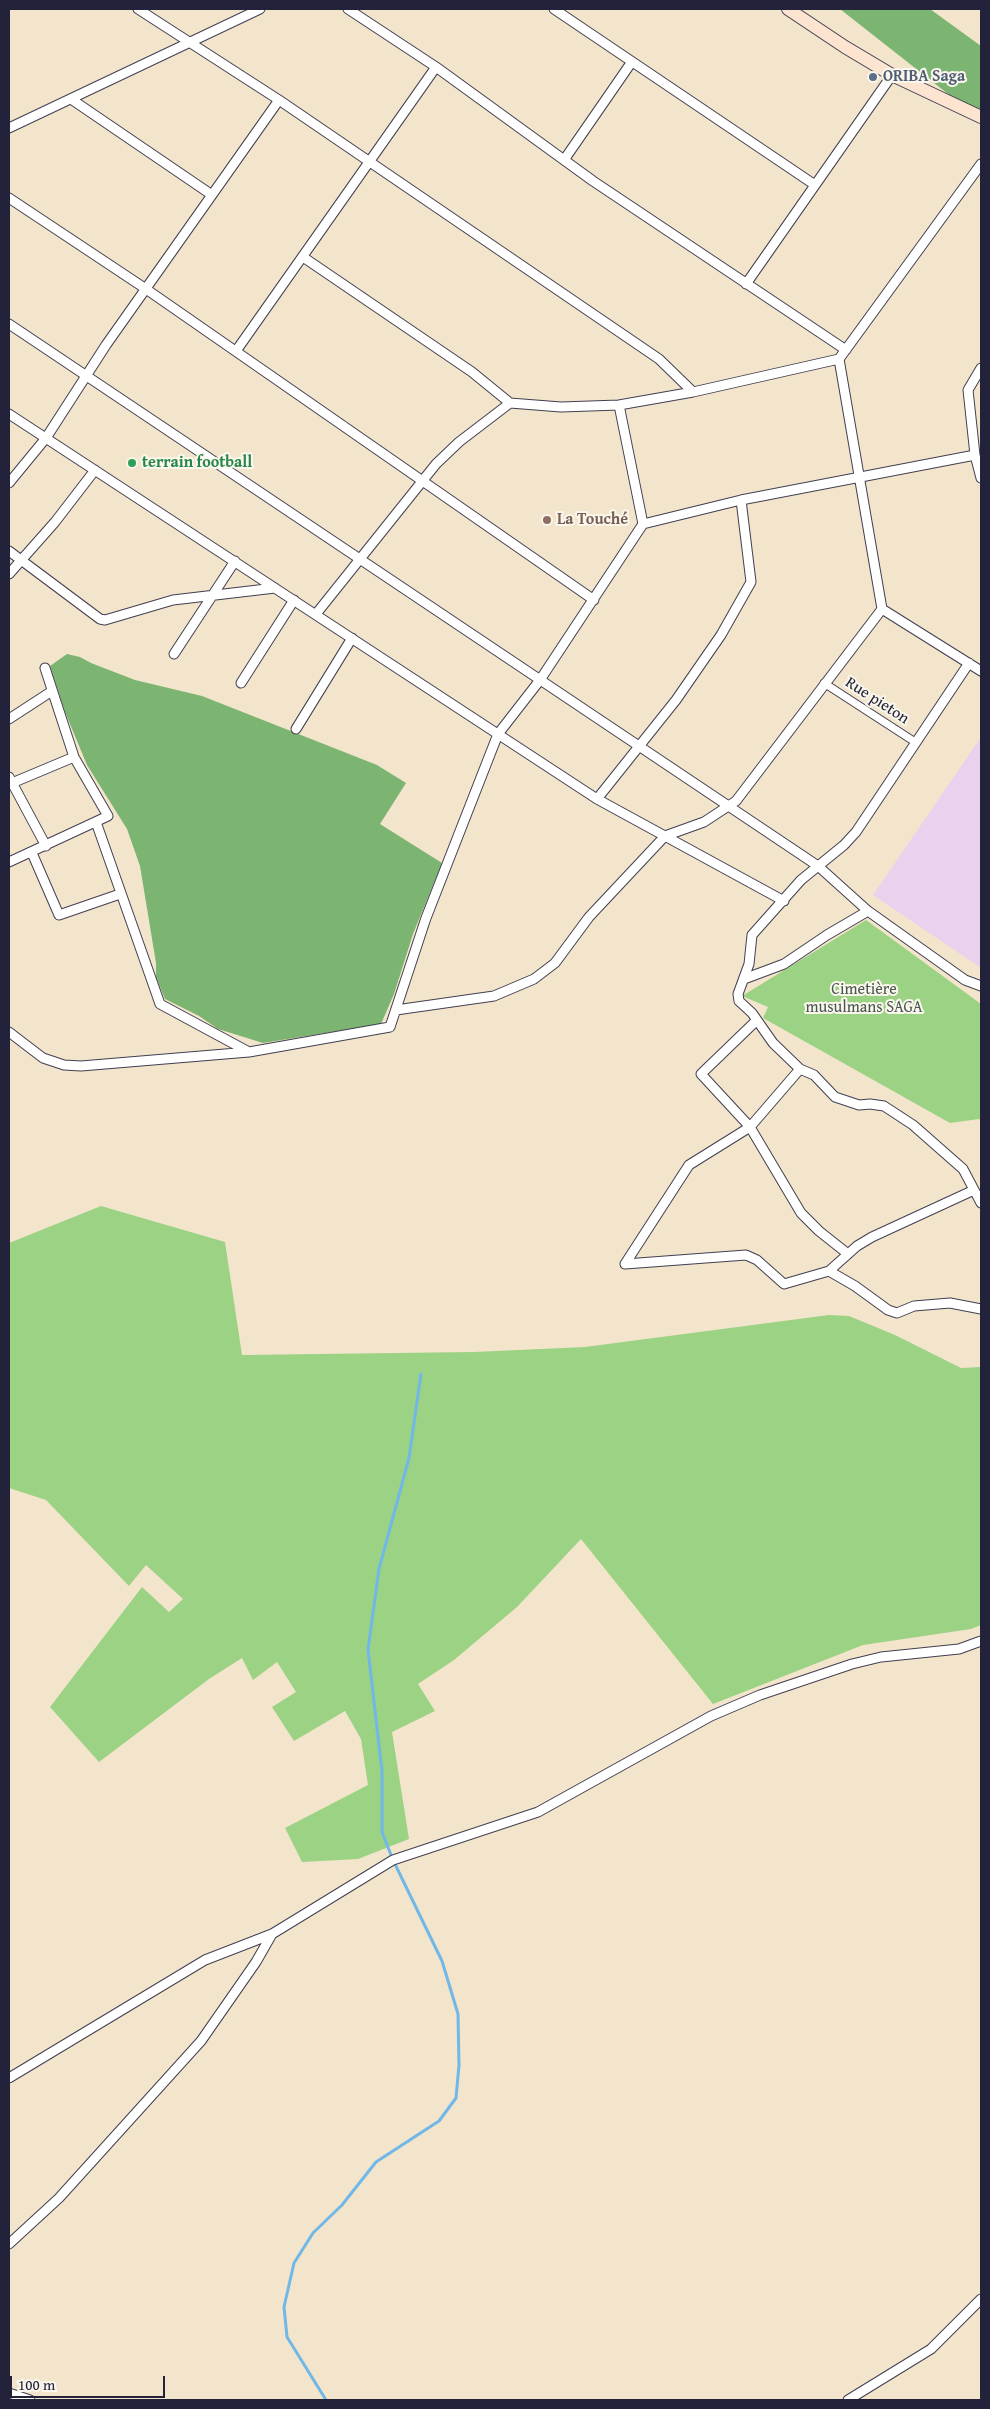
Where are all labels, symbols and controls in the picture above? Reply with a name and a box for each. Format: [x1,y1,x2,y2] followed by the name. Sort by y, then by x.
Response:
[883,67,965,87] place label: ORIBA Saga
[867,71,879,83] marker: ORIBA Saga
[142,453,252,473] place label: terrain football
[126,457,138,469] marker: terrain football
[557,510,628,530] place label: La Touché
[541,514,553,526] marker: La Touché
[841,673,913,729] street label: Rue pieton
[805,980,923,1018] park label: Cimetière musulmans SAGA
[12,2366,168,2398] scale bar
[18,2374,55,2395] text: 100 m

